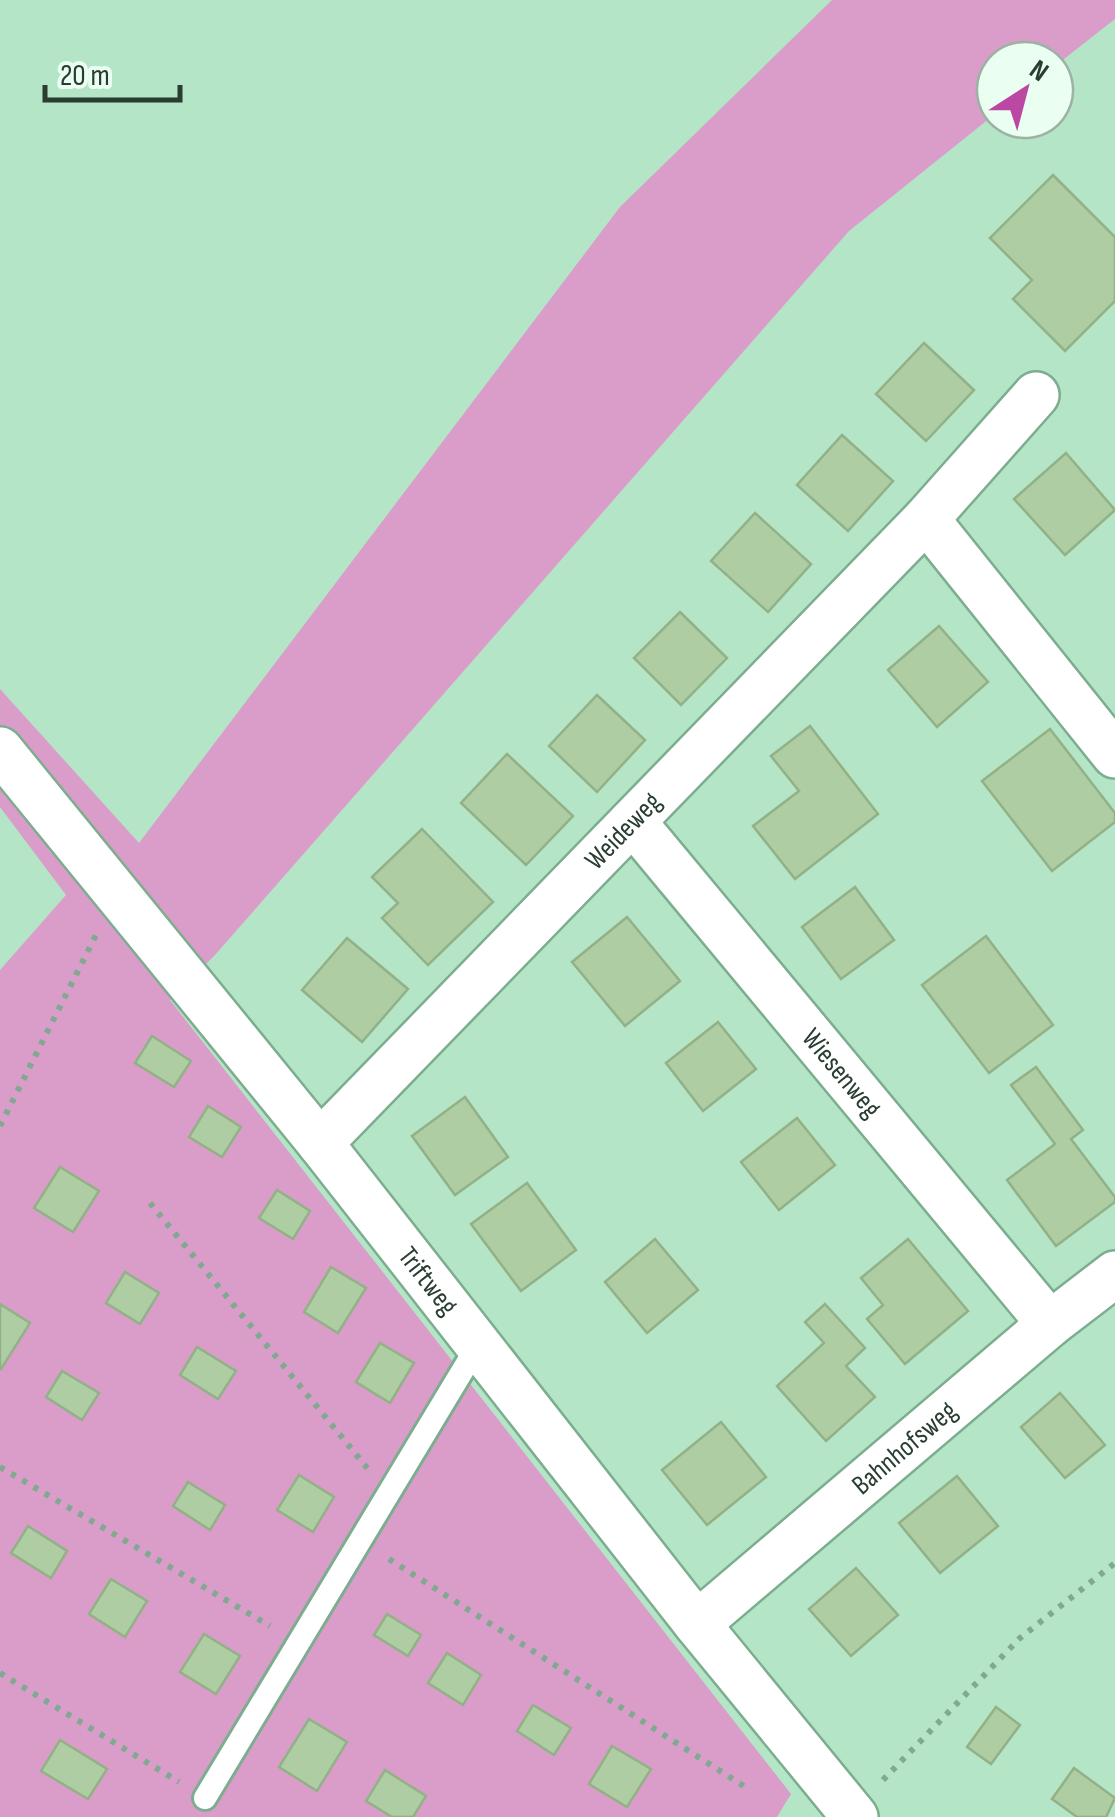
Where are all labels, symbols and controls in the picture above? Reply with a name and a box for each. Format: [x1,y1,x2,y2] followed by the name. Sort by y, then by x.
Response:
[45,40,180,102] scale bar
[975,40,1075,140] north arrow
[1023,53,1055,89] text: N
[60,58,110,94] text: 20 m
[578,785,668,877] street label: Weideweg
[795,1022,888,1124] street label: Wiesenweg
[391,1240,465,1321] street label: Triftweg
[845,1394,963,1502] street label: Bahnhofsweg

